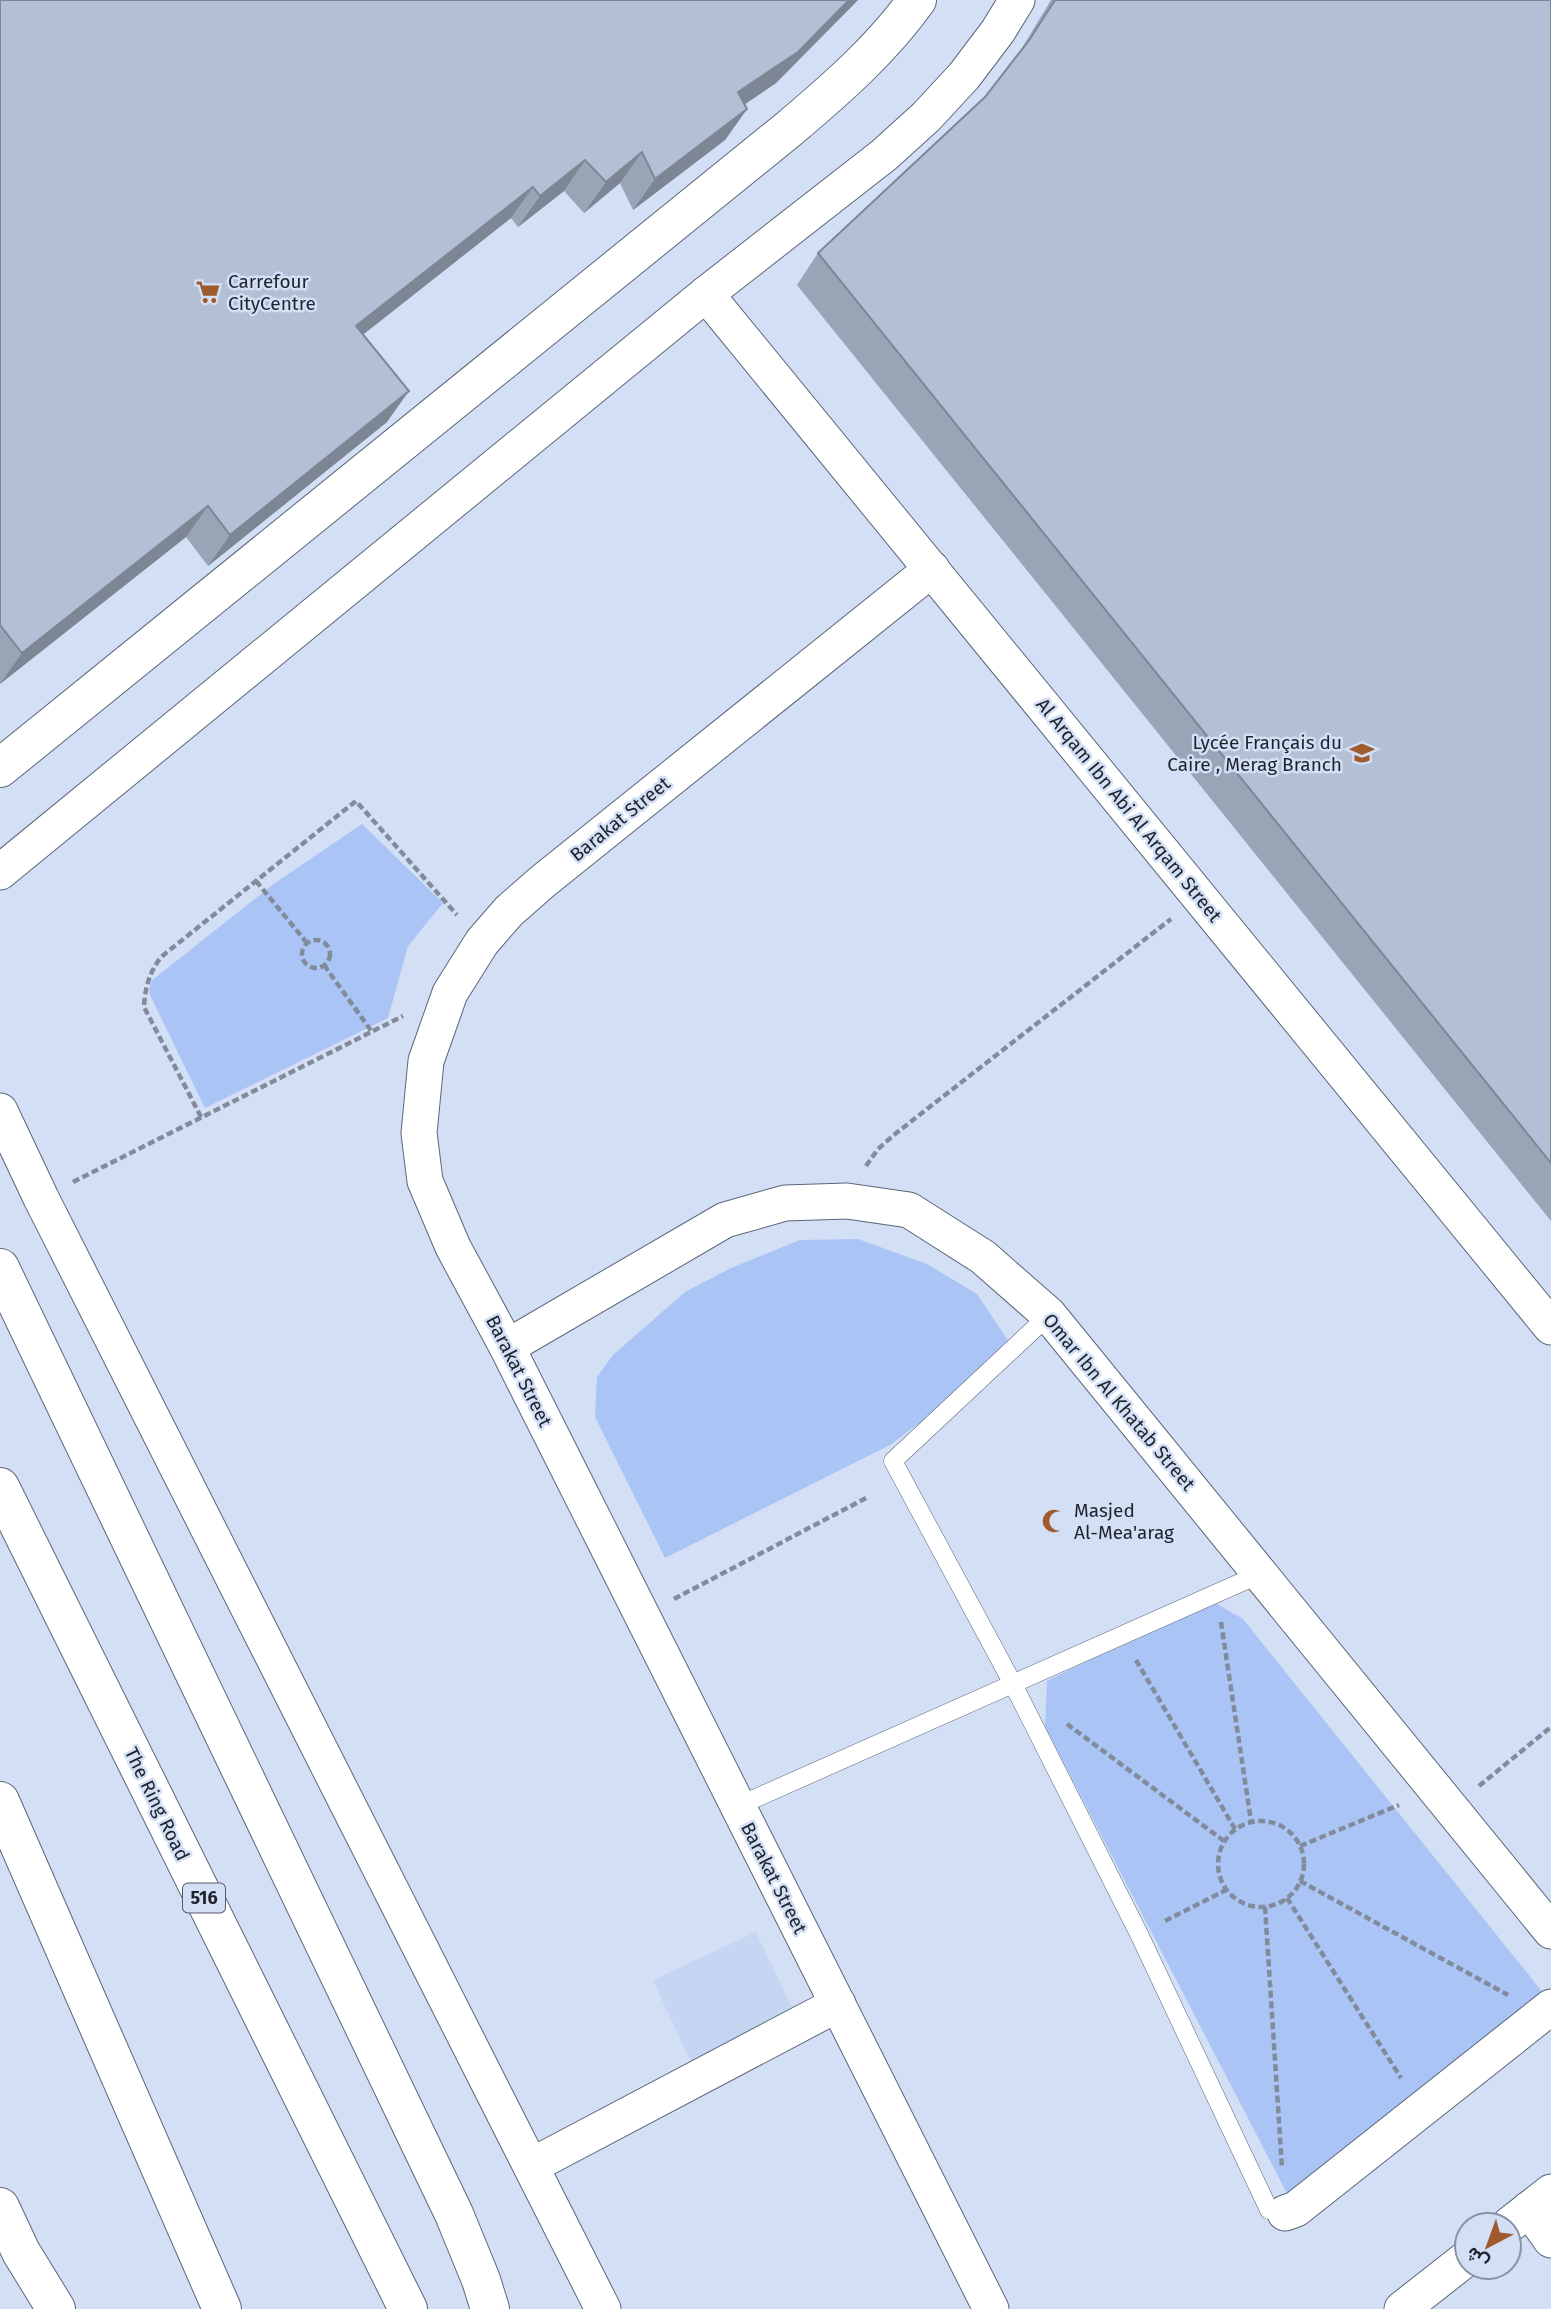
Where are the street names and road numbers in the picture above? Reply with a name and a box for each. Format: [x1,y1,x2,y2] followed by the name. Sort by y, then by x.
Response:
[1031,693,1227,927] street label: Al Arqam Ibn Abi Al Arqam Street
[565,772,675,866] street label: Barakat Street
[1038,1309,1200,1495] street label: Omar Ibn Al Khatab Street
[481,1311,557,1431] street label: Barakat Street
[120,1744,194,1864] street label: The Ring Road
[736,1818,812,1938] street label: Barakat Street
[183,1884,225,1912] road number: 516

